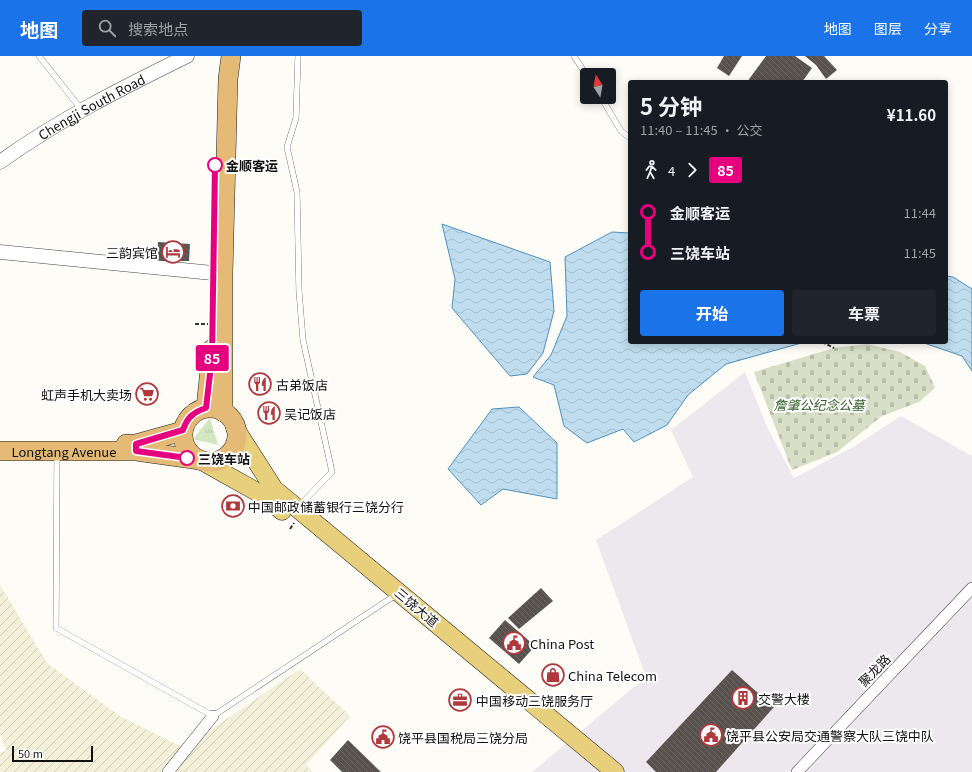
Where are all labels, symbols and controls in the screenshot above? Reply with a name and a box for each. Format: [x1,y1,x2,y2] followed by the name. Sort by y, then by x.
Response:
[82,10,362,46] search box
[20,15,58,42] text: 地图
[96,17,118,39] icon: search
[128,18,188,39] text: 搜索地点
[824,18,852,38] text: 地图
[874,18,902,38] text: 图层
[924,18,952,38] text: 分享
[580,68,616,104] north arrow
[580,68,616,104] map controls
[34,69,148,144] street label: Chengji South Road
[640,89,702,121] text: 5 分钟
[887,104,936,125] text: ¥11.60
[640,120,763,139] text: 11:40 – 11:45 · 公交
[226,156,278,175] place label: 金顺客运
[207,157,223,173] marker: 金顺客运
[640,159,662,181] icon: walk
[681,159,703,181] icon: forward
[717,160,734,180] text: 85
[668,161,675,180] text: 4
[670,202,730,223] text: 金顺客运
[904,203,936,222] text: 11:44
[160,239,186,265] hotel icon: 三韵宾馆
[670,242,730,263] text: 三饶车站
[106,243,158,262] place label: 三韵宾馆
[904,243,936,262] text: 11:45
[640,290,784,336] button: 开始
[792,290,936,336] button: 车票
[194,345,230,371] line badge: 85
[204,348,220,368] text: 85
[247,371,273,397] restaurant icon: 古弟饭店
[276,375,328,394] place label: 古弟饭店
[134,381,160,407] supermarket icon: 虹声手机大卖场
[41,385,132,404] place label: 虹声手机大卖场
[773,395,866,414] park label: 詹肇公纪念公墓
[256,400,282,426] restaurant icon: 吴记饭店
[284,404,336,423] place label: 吴记饭店
[12,442,116,461] street label: Longtang Avenue
[198,449,250,468] place label: 三饶车站
[179,450,195,466] marker: 三饶车站
[220,493,246,519] bank icon: 中国邮政储蓄银行三饶分行
[248,497,404,516] place label: 中国邮政储蓄银行三饶分行
[391,583,443,631] street label: 三饶大道
[501,630,527,656] public building icon: China Post
[530,634,594,653] place label: China Post
[854,649,894,691] street label: 聚龙路
[540,662,566,688] shop icon: China Telecom
[568,666,657,685] place label: China Telecom
[730,685,756,711] building icon: 交警大楼
[447,687,473,713] office icon: 中国移动三饶服务厅
[758,689,810,708] place label: 交警大楼
[476,691,593,710] place label: 中国移动三饶服务厅
[698,722,724,748] public building icon: 饶平县公安局交通警察大队三饶中队
[370,724,396,750] public building icon: 饶平县国税局三饶分局
[726,726,934,745] place label: 饶平县公安局交通警察大队三饶中队
[398,728,528,747] place label: 饶平县国税局三饶分局
[12,744,93,763] scale bar
[18,745,43,761] text: 50 m

